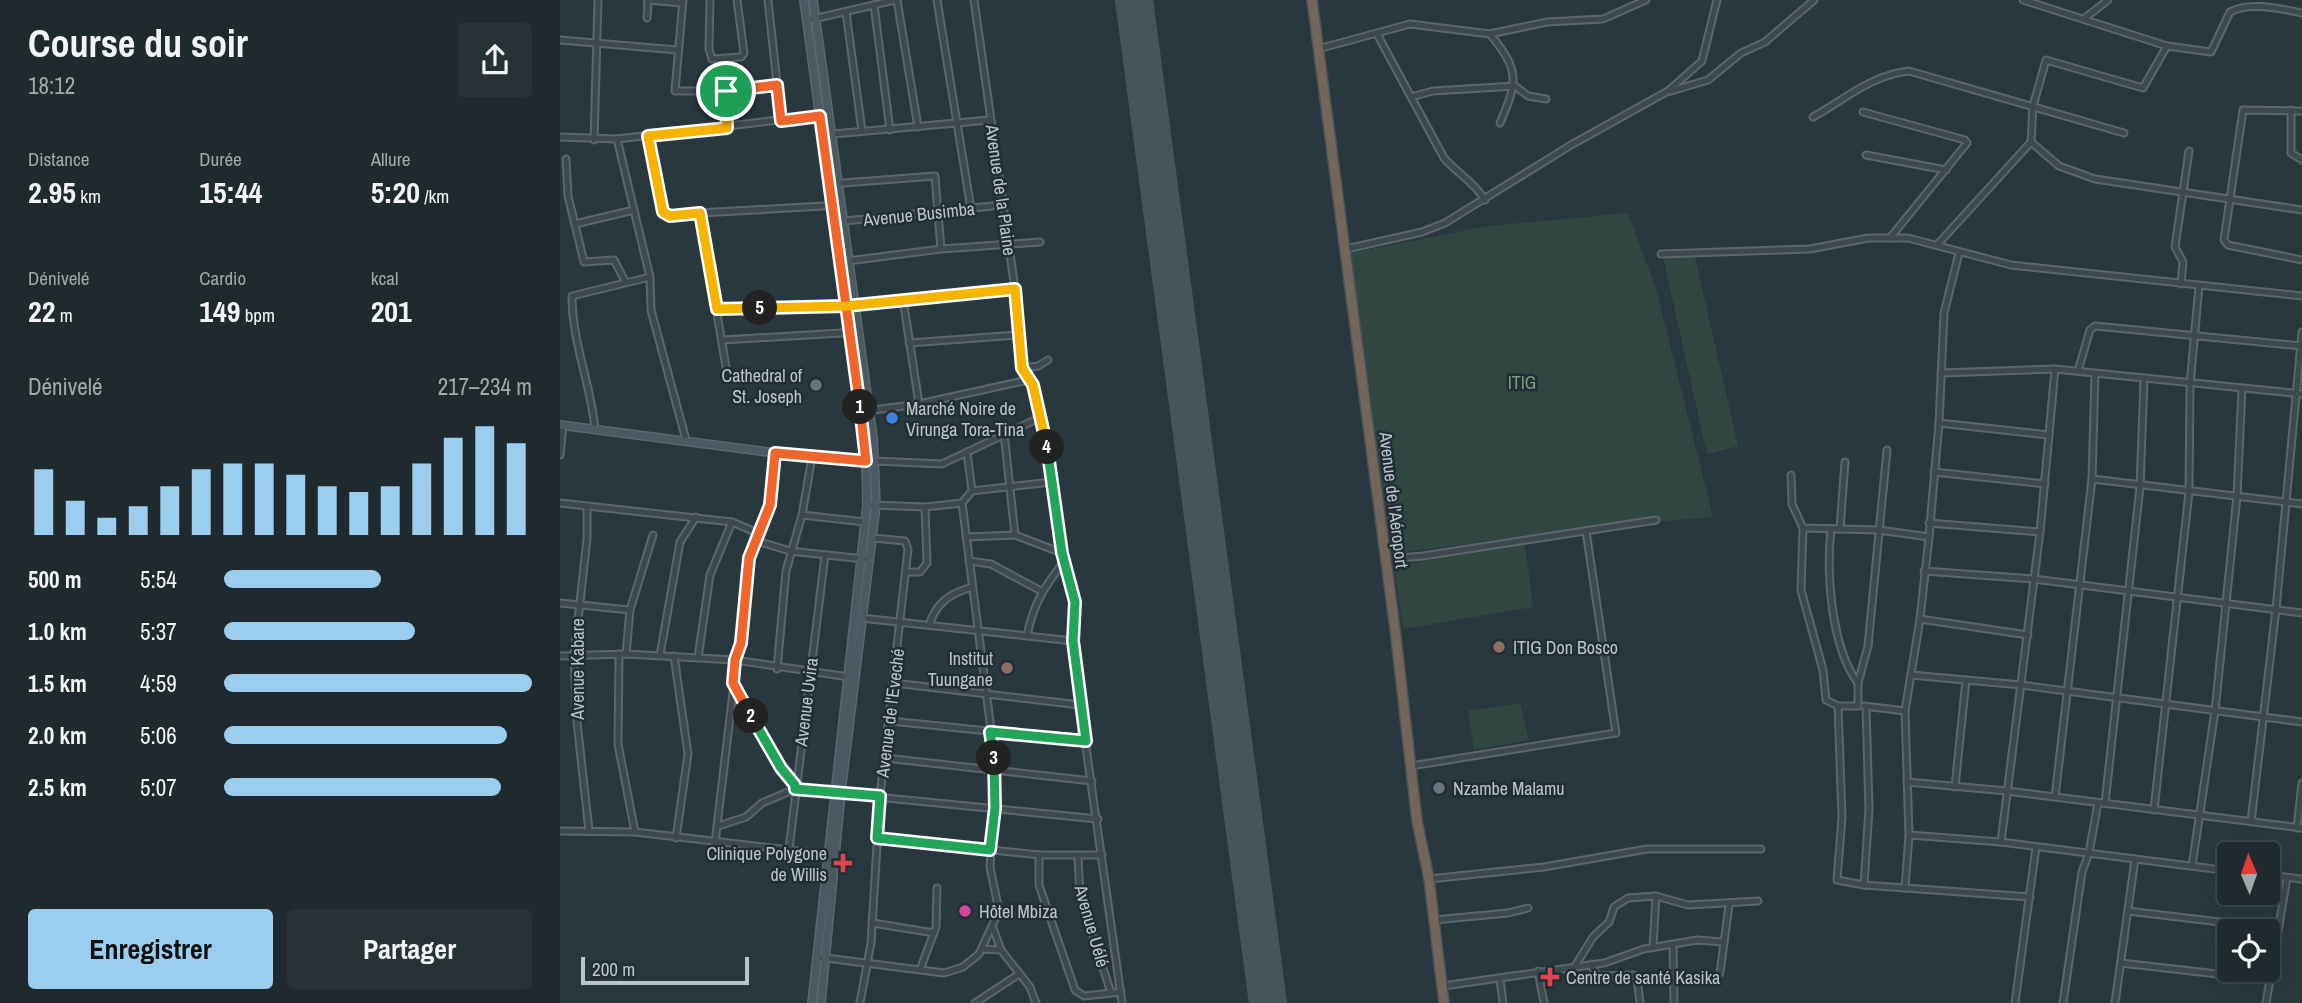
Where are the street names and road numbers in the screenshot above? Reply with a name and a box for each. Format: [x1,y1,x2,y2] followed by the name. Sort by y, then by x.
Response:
[979,122,1023,257] street label: Avenue de la Plaine
[861,196,976,232] street label: Avenue Busimba
[1373,429,1415,570] street label: Avenue de l'Aéroport
[565,618,590,721] street label: Avenue Kabare
[870,647,910,780] street label: Avenue de l'Eveché
[788,656,824,749] street label: Avenue Uvira
[1068,881,1116,970] street label: Avenue Uélé

